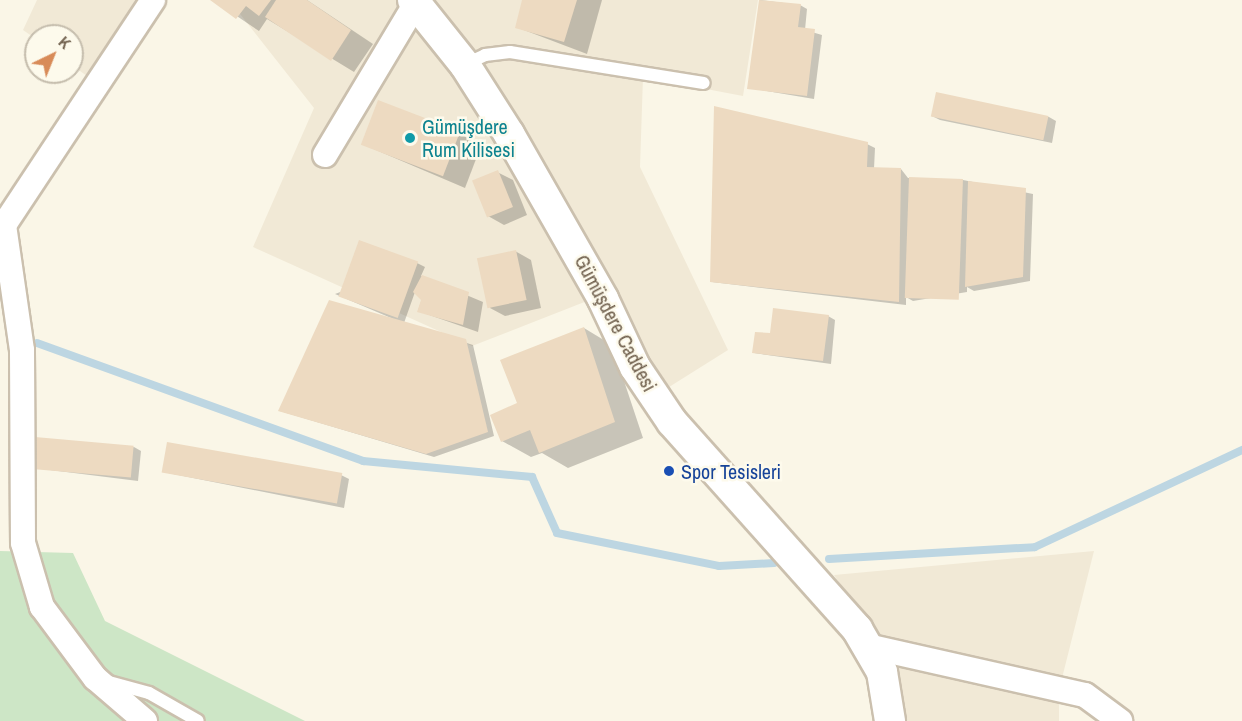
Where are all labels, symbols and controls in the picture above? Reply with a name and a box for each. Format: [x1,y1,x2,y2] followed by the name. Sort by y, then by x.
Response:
[24,24,84,84] north arrow
[54,31,76,54] text: K
[422,114,515,161] place label: Gümüşdere Rum Kilisesi
[403,131,417,145] marker: Gümüşdere Rum Kilisesi
[570,251,662,395] street label: Gümüşdere Caddesi
[681,459,781,483] place label: Spor Tesisleri
[662,464,676,478] marker: Spor Tesisleri

